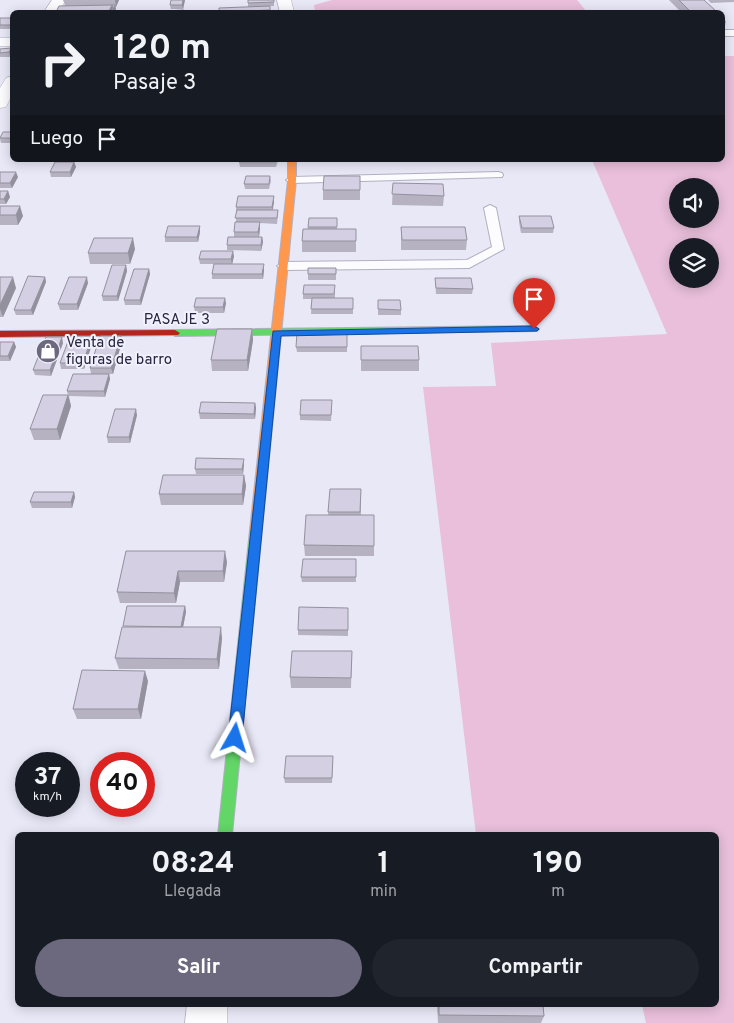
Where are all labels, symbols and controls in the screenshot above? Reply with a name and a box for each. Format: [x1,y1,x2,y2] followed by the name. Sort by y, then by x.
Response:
[113,27,211,71] text: 120 m
[30,30,95,95] icon: right
[113,70,196,97] text: Pasaje 3
[93,125,121,153] icon: arrive
[30,127,83,151] text: Luego
[669,178,719,288] map controls
[669,178,719,228] button: sound
[669,238,719,288] button: layers
[513,278,555,329] pin
[520,285,548,313] icon: arrive
[144,311,210,330] street label: PASAJE 3
[66,334,172,370] place label: Venta de figuras de barro
[35,338,61,364] shop icon: Venta de figuras de barro
[208,711,260,763] position arrow
[90,752,155,817] speed limit sign: 40
[33,762,62,794] text: 37
[33,789,62,805] text: km/h
[151,846,234,883] text: 08:24
[378,846,390,883] text: 1
[533,846,583,883] text: 190
[164,882,221,902] text: Llegada
[370,882,397,902] text: min
[551,882,565,902] text: m
[35,939,362,997] button: Salir
[372,939,699,997] button: Compartir

